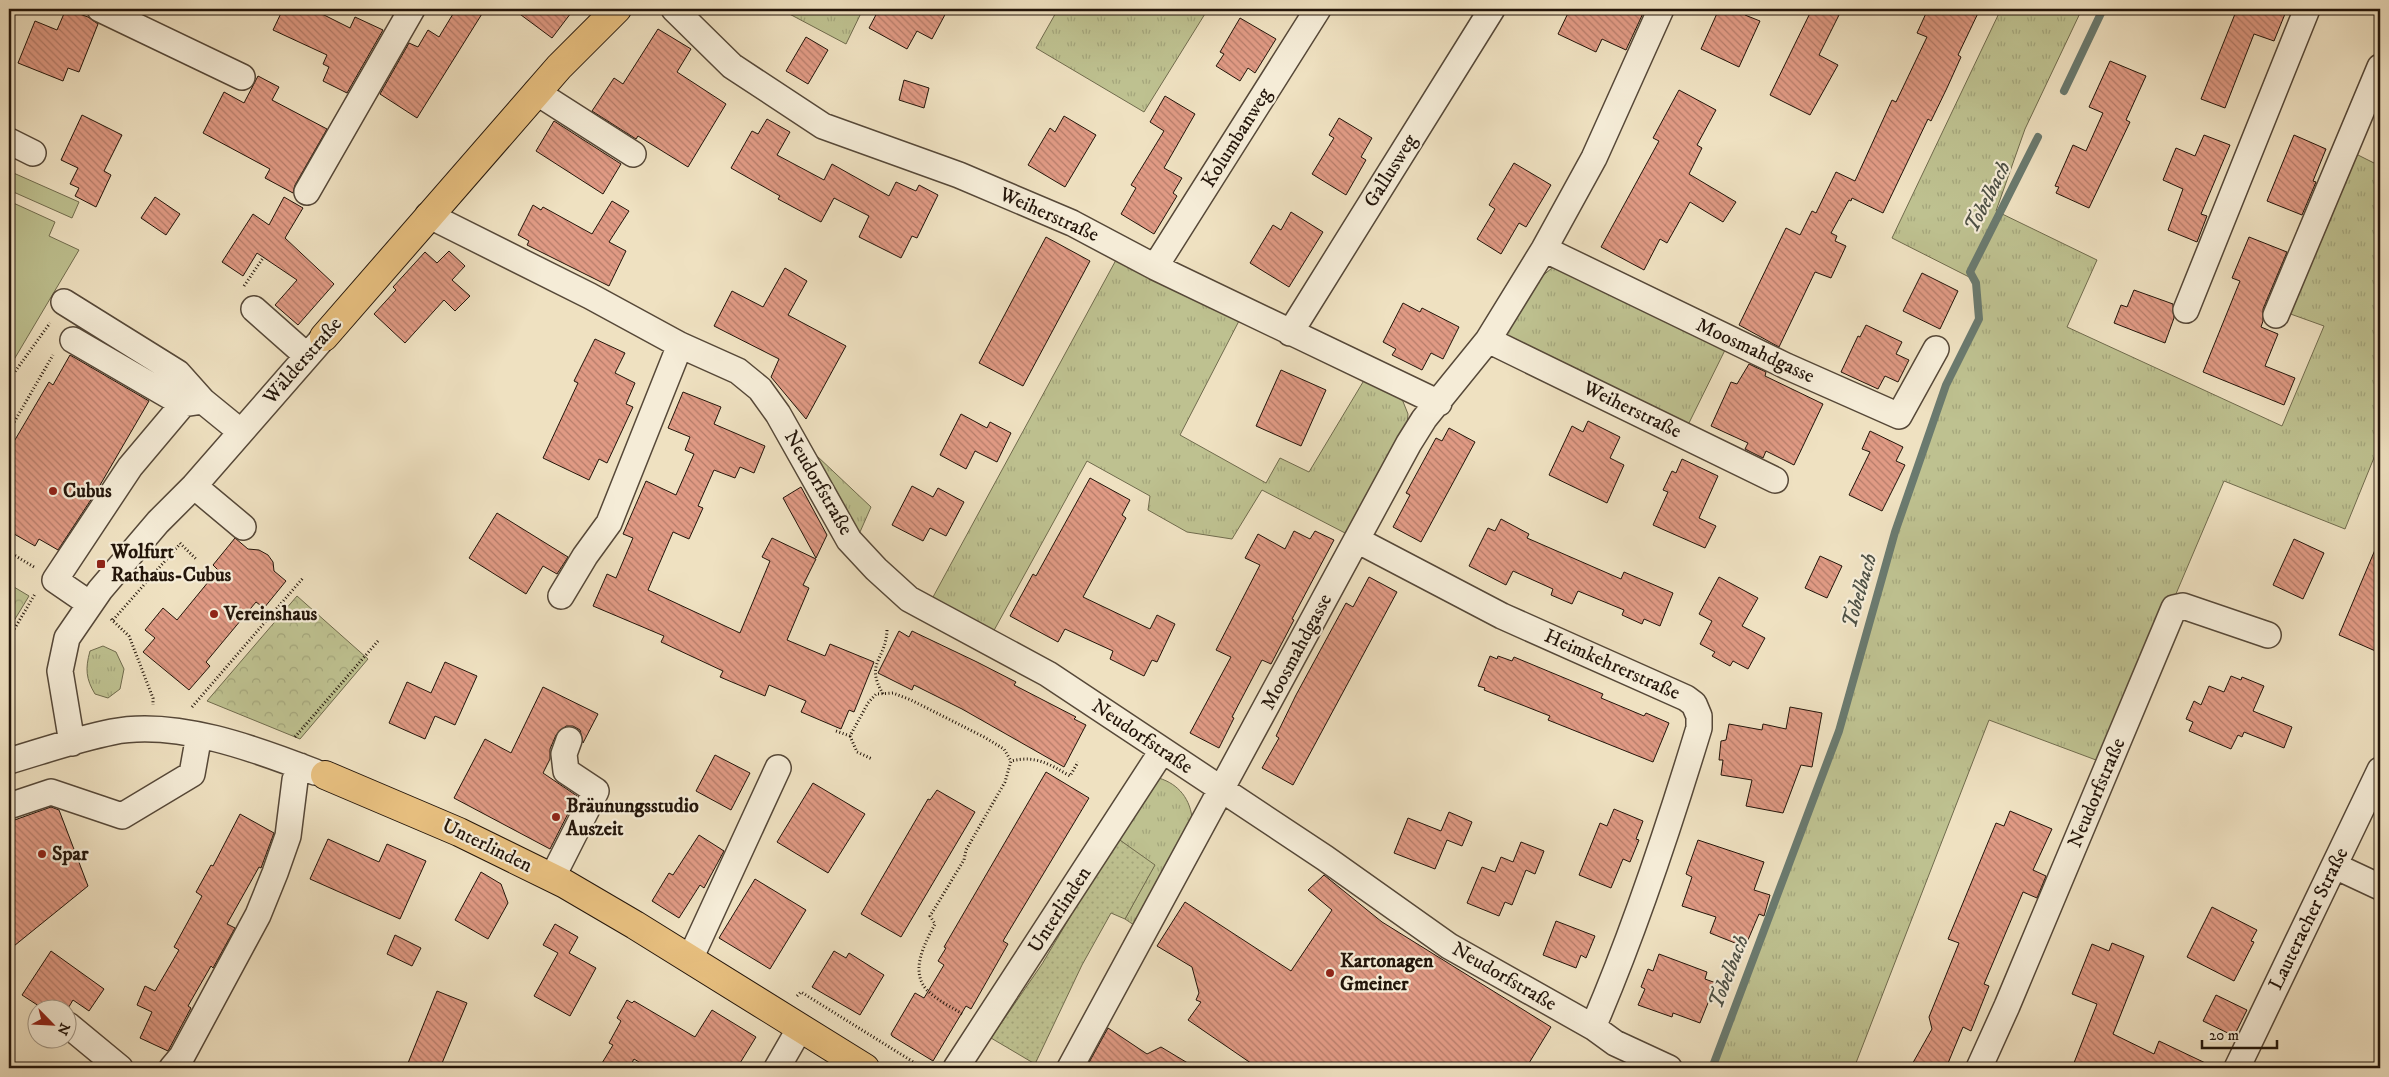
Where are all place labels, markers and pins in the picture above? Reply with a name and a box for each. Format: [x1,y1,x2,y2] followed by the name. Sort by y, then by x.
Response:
[63,479,112,504] place label: Cubus
[47,485,59,497] marker: Cubus
[110,540,232,588] place label: Wolfurt Rathaus-Cubus
[95,558,107,570] marker: Wolfurt Rathaus-Cubus
[223,602,318,627] place label: Vereinshaus
[208,608,220,620] marker: Vereinshaus
[565,794,699,842] place label: Bräunungsstudio Auszeit
[550,811,562,823] marker: Bräunungsstudio Auszeit
[52,842,89,867] place label: Spar
[36,848,48,860] marker: Spar
[1340,949,1434,997] place label: Kartonagen Gmeiner
[1324,967,1336,979] marker: Kartonagen Gmeiner

